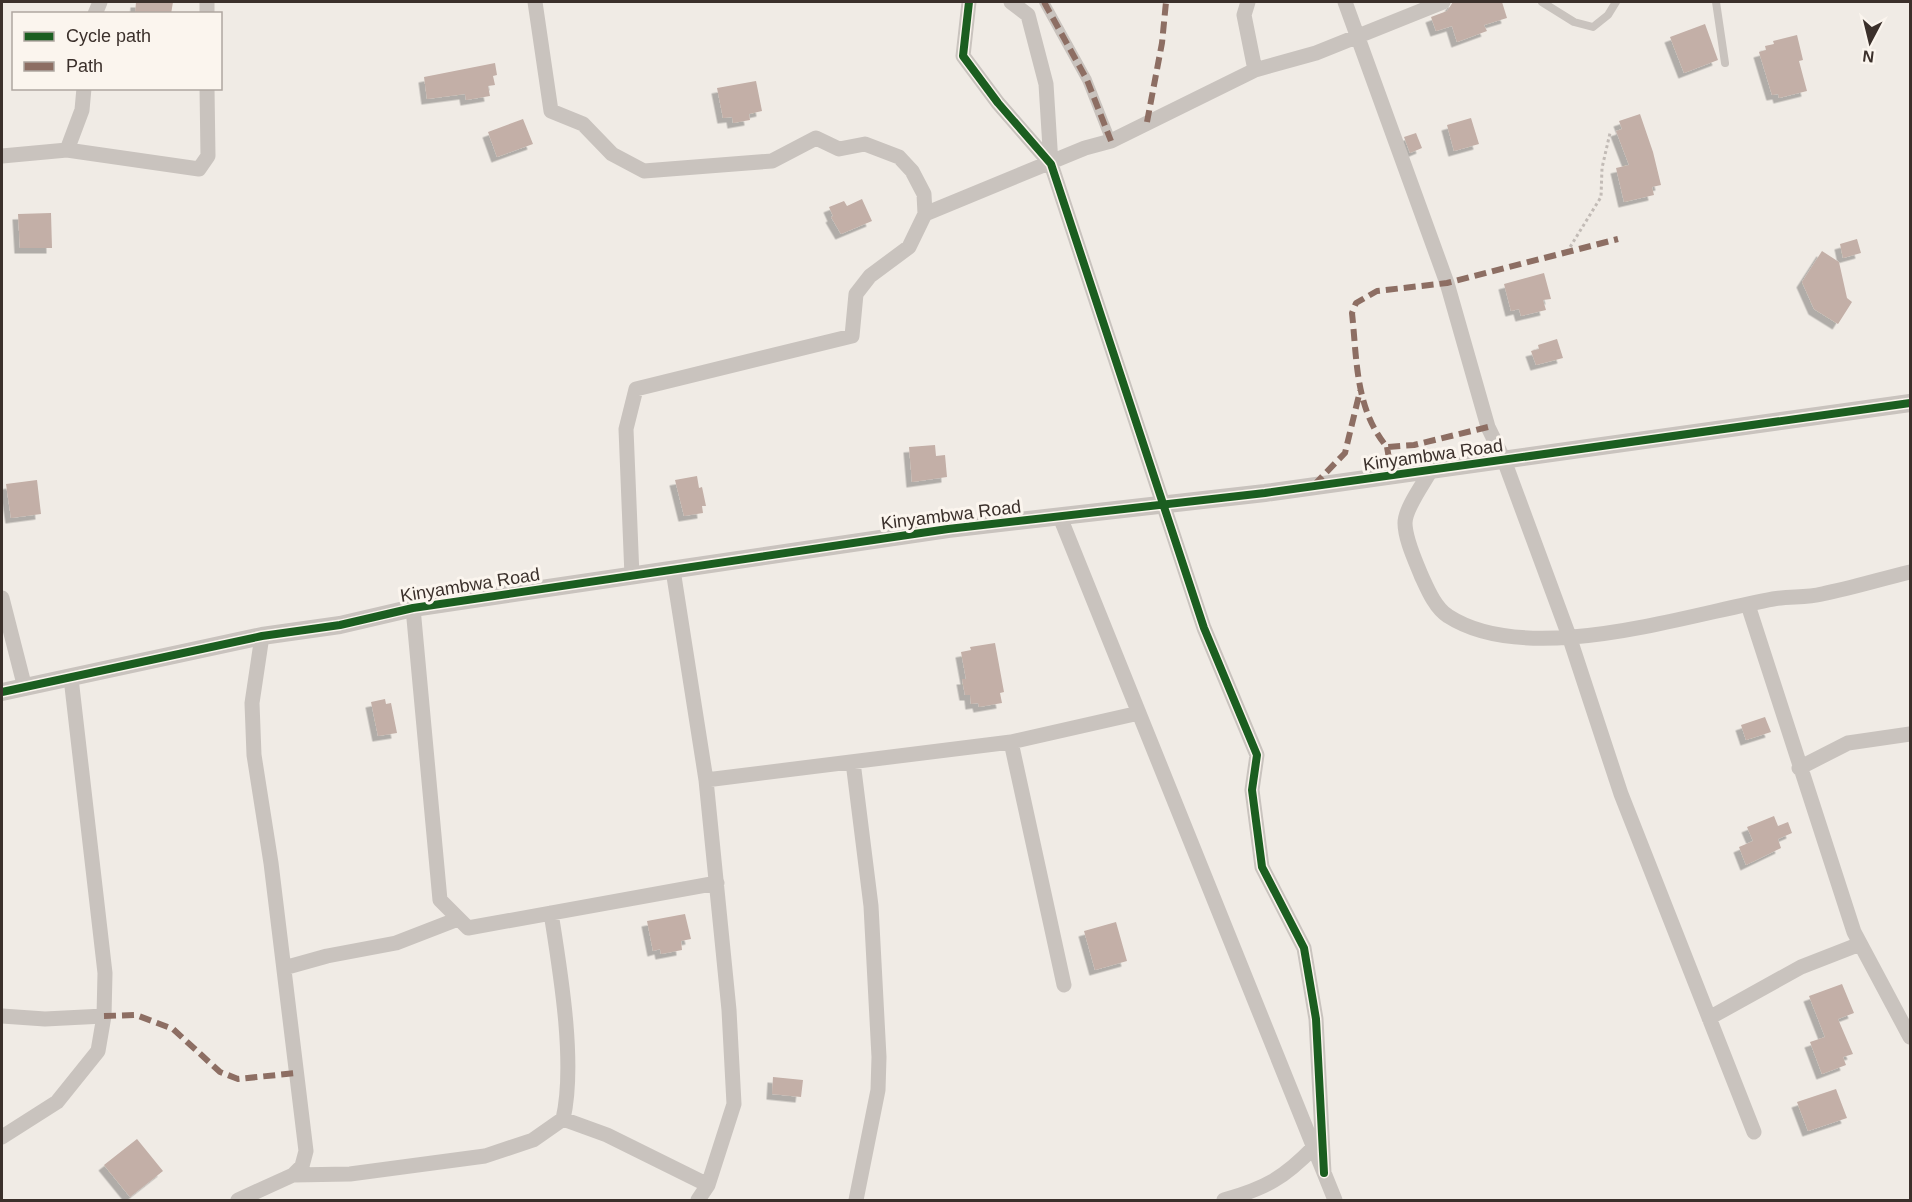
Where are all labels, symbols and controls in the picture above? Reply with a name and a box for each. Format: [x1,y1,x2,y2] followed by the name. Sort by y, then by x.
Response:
[12,12,222,90] legend
[1840,12,1900,72] north arrow
[66,26,151,46] text: Cycle path
[1861,47,1875,66] text: N
[66,56,103,76] text: Path
[1362,435,1504,475] street label: Kinyambwa Road
[880,496,1022,534] street label: Kinyambwa Road
[399,564,541,606] street label: Kinyambwa Road

